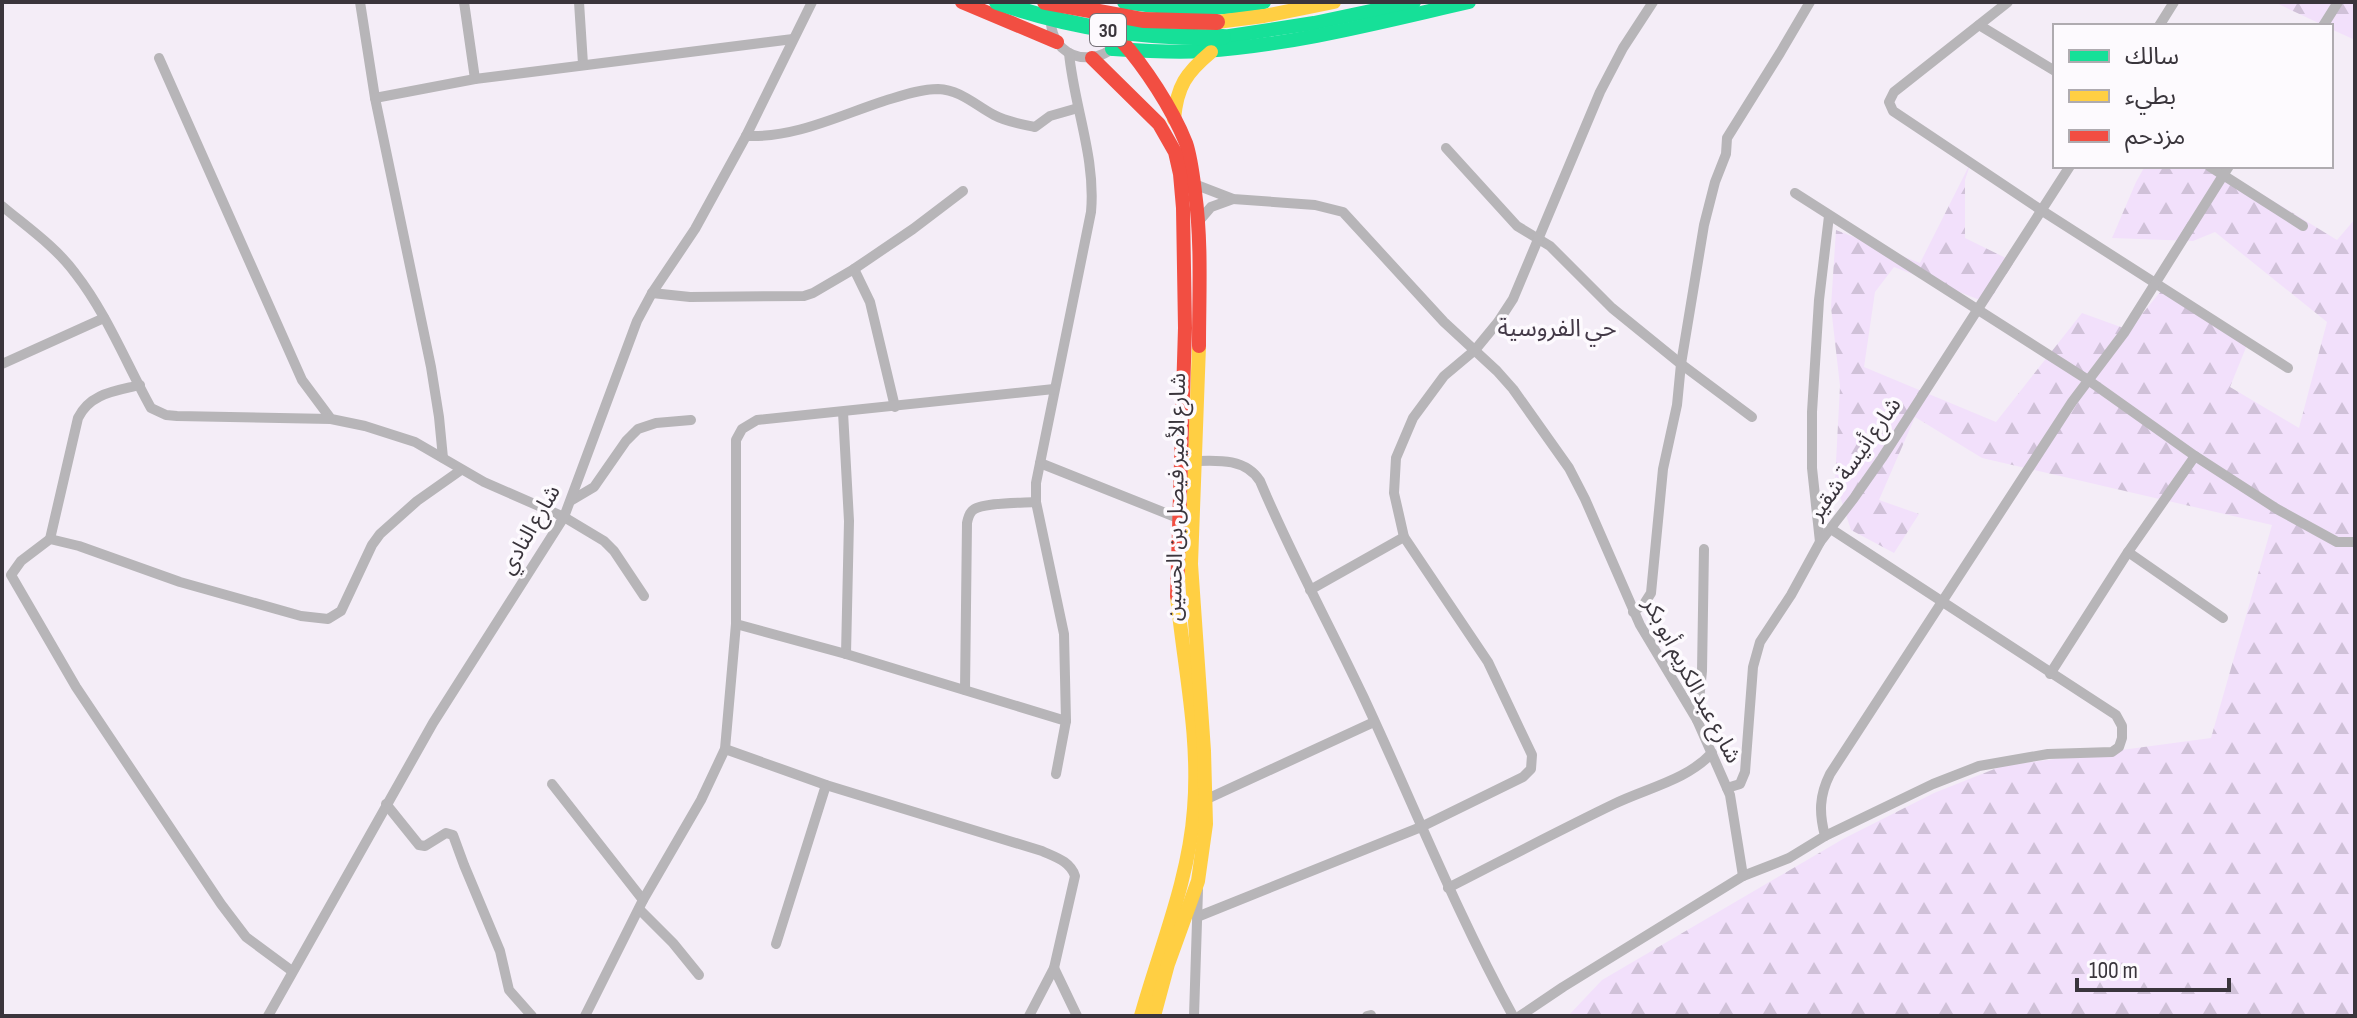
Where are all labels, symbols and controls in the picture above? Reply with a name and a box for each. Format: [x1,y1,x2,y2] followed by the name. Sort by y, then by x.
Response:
[1090,14,1126,46] road number: 30
[2053,24,2333,168] legend
[2125,42,2179,71] text: سالك
[2125,82,2176,115] text: بطيء
[2125,122,2185,153] text: مزدحم
[1497,314,1617,347] district label: حي الفروسية
[1161,373,1194,621] street label: شارع الأمير فيصل بن الحسين
[1802,392,1909,527] street label: شارع أنيسة شقير
[494,480,568,580] street label: شارع النادي
[1634,592,1747,769] street label: شارع عبد الكريم أبو بكر
[2077,942,2229,992] scale bar
[2089,956,2138,985] text: 100 m

